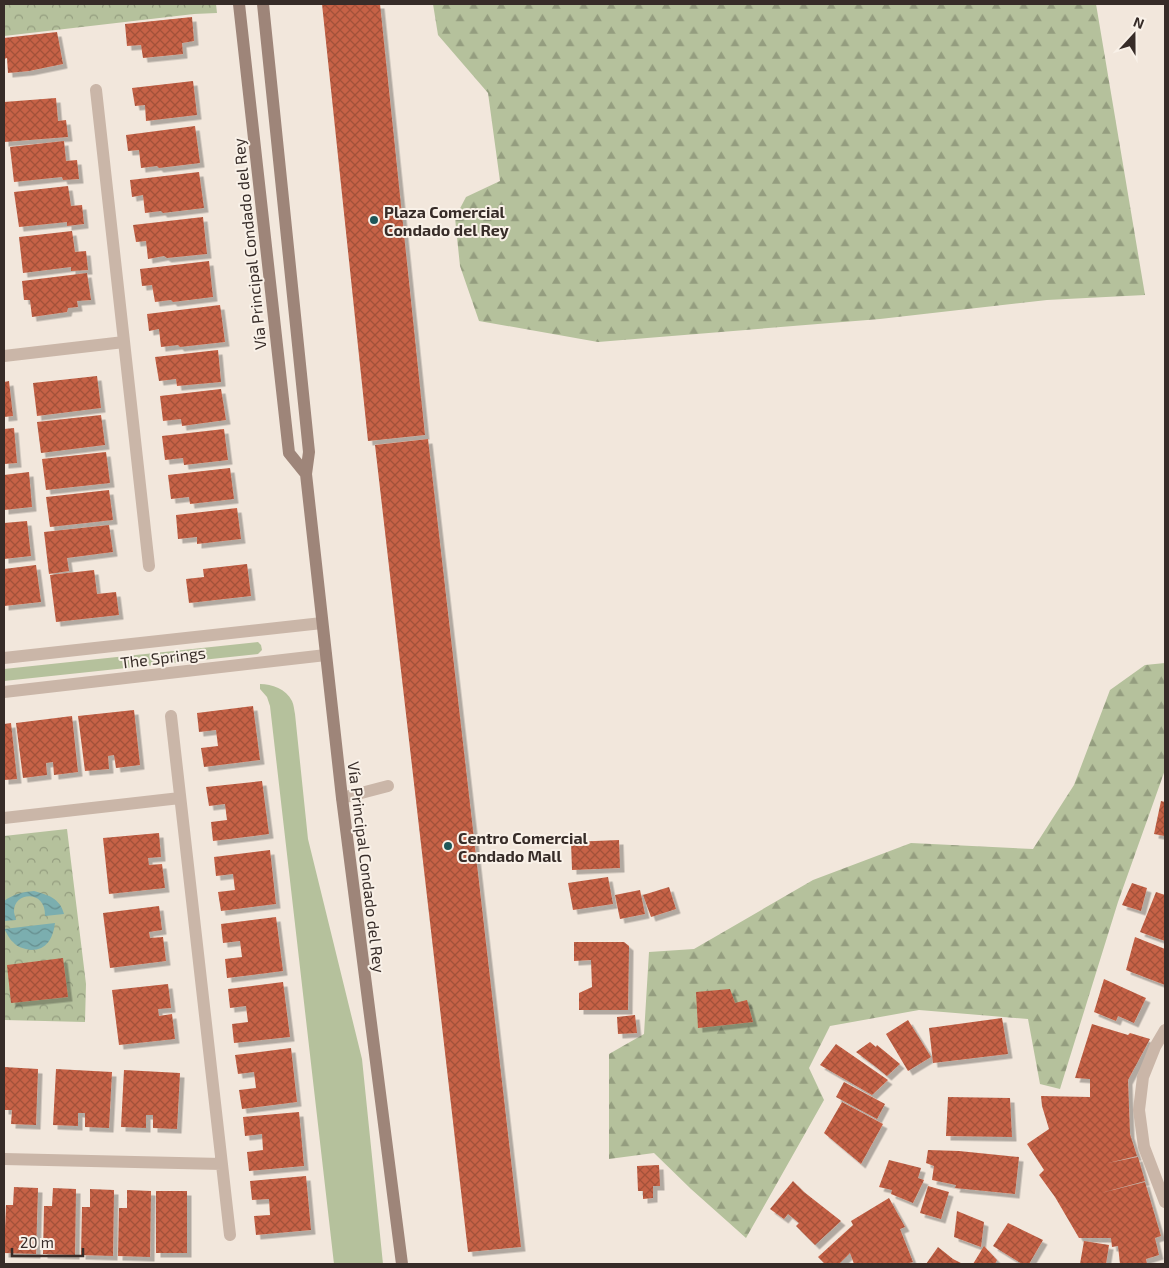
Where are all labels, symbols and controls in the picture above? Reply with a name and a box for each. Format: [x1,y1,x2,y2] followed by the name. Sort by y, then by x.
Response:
[1109,10,1159,60] north arrow
[1131,13,1147,32] text: N
[228,137,270,351] street label: Vía Principal Condado del Rey
[384,202,509,240] place label: Plaza Comercial Condado del Rey
[368,214,380,226] marker: Plaza Comercial Condado del Rey
[119,642,207,672] street label: The Springs
[345,760,389,974] street label: Vía Principal Condado del Rey
[458,828,589,865] place label: Centro Comercial Condado Mall
[442,840,454,852] marker: Centro Comercial Condado Mall
[12,1226,84,1258] scale bar
[20,1233,54,1251] text: 20 m

